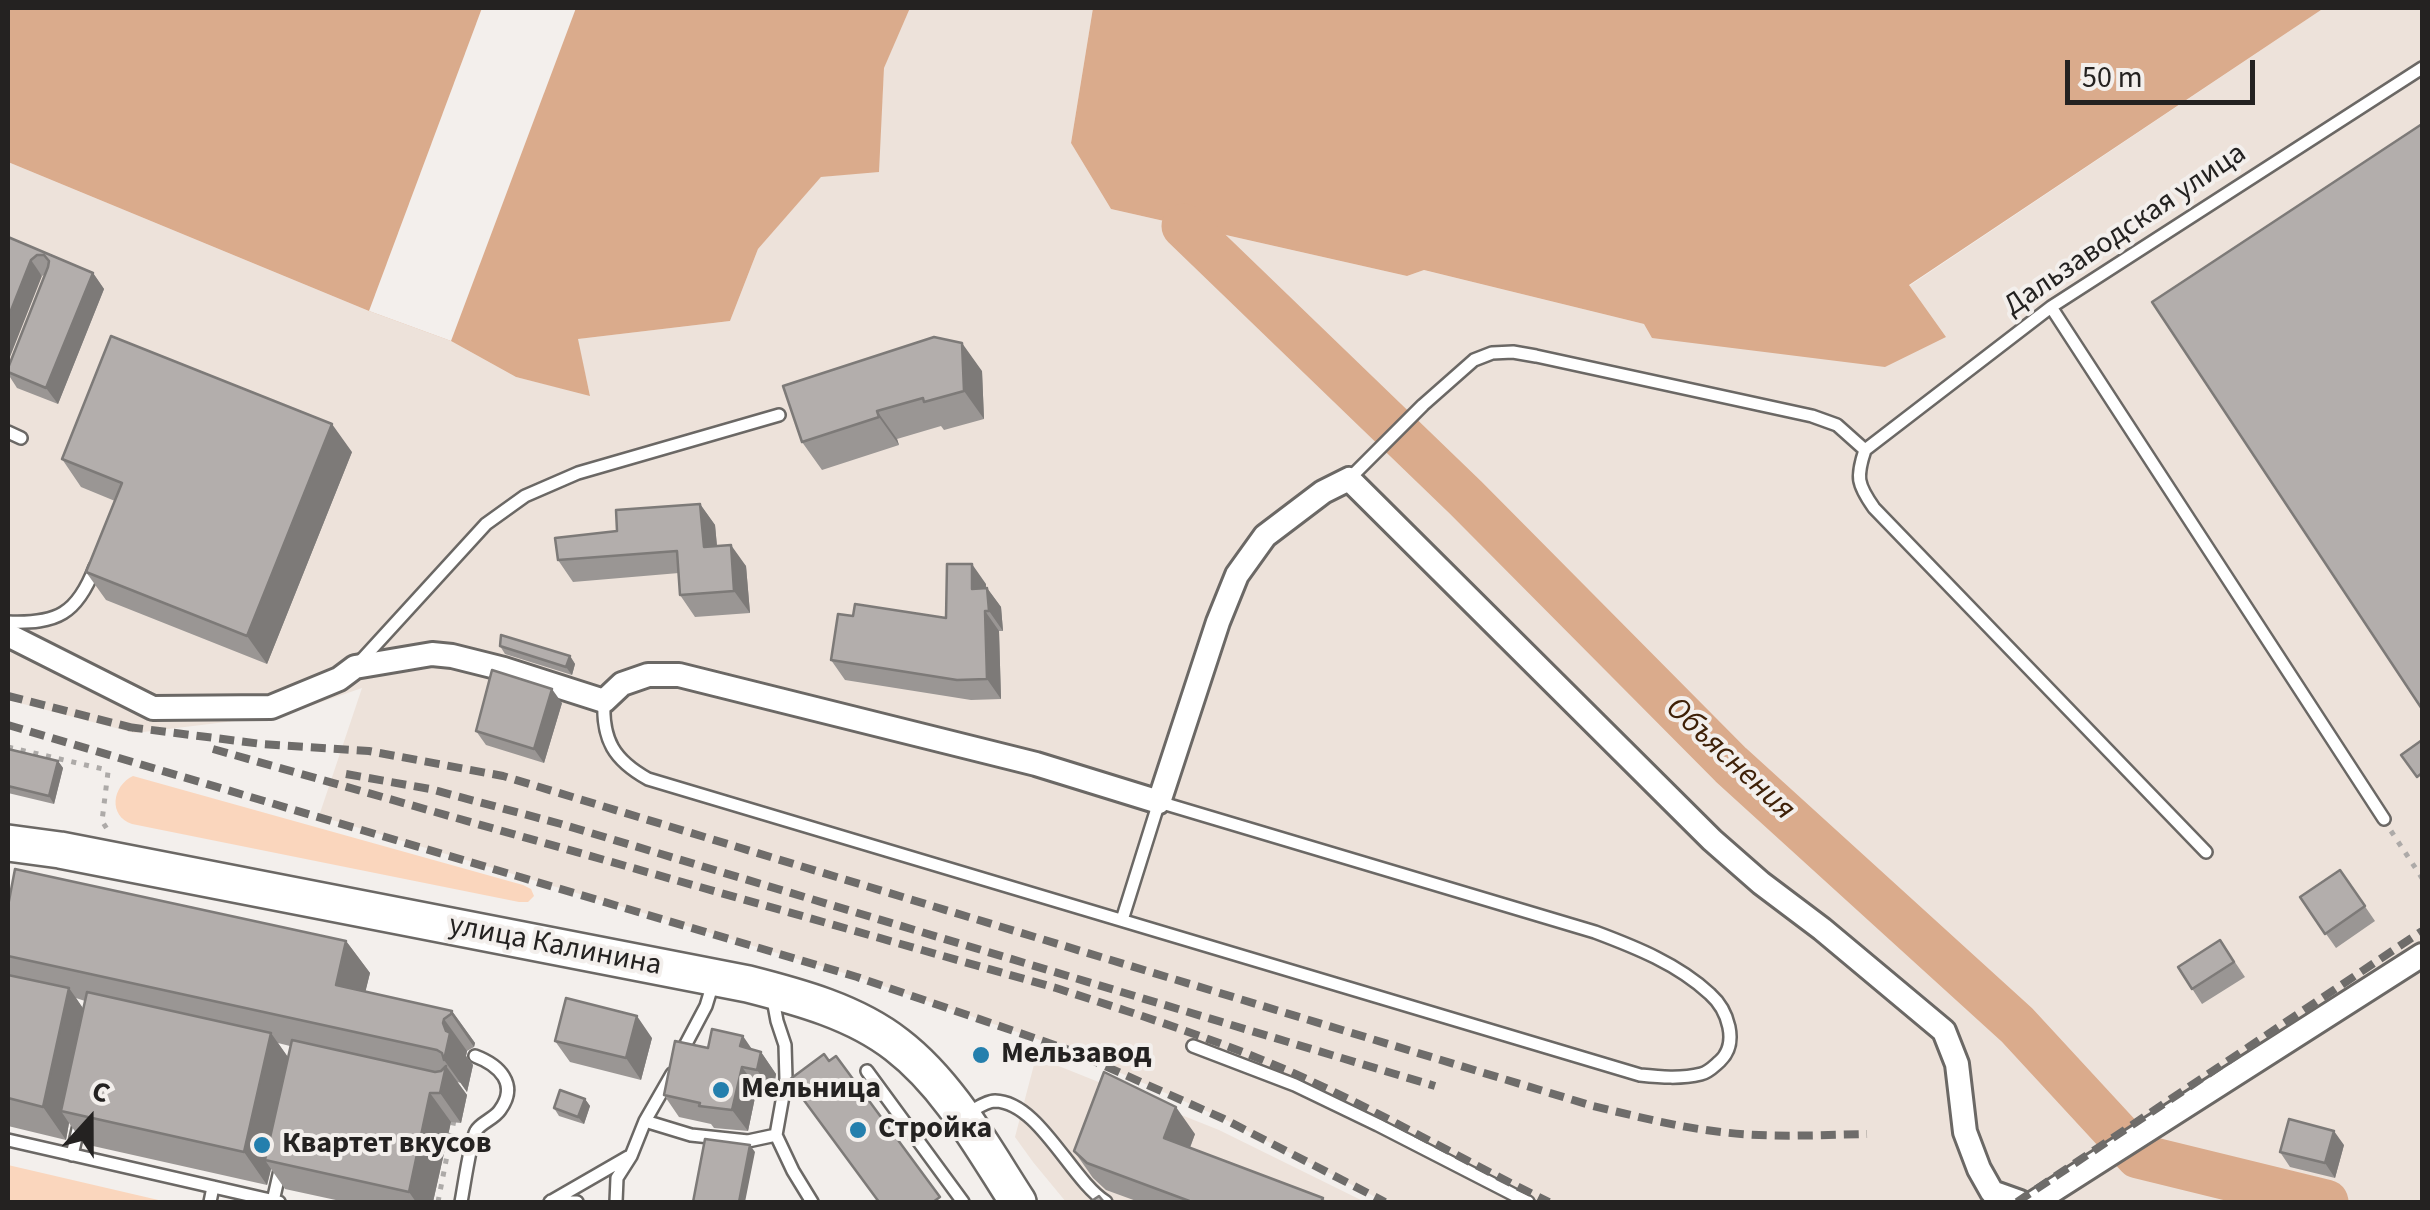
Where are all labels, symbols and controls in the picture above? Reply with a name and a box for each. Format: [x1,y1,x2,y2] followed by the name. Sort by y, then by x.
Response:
[2070,40,2260,102] scale bar
[2082,56,2143,99] text: 50 m
[1998,137,2254,325] street label: Дальзаводская улица
[1656,690,1802,830] water label: Объяснения
[446,909,664,985] street label: улица Калинина
[1001,1037,1152,1073] place label: Мельзавод
[970,1044,992,1066] marker: Мельзавод
[40,1070,140,1170] north arrow
[86,1070,116,1114] text: С
[741,1072,881,1108] place label: Мельница
[710,1079,732,1101] marker: Мельница
[878,1112,992,1148] place label: Стройка
[847,1119,869,1141] marker: Стройка
[282,1127,491,1163] place label: Квартет вкусов
[251,1134,273,1156] marker: Квартет вкусов

